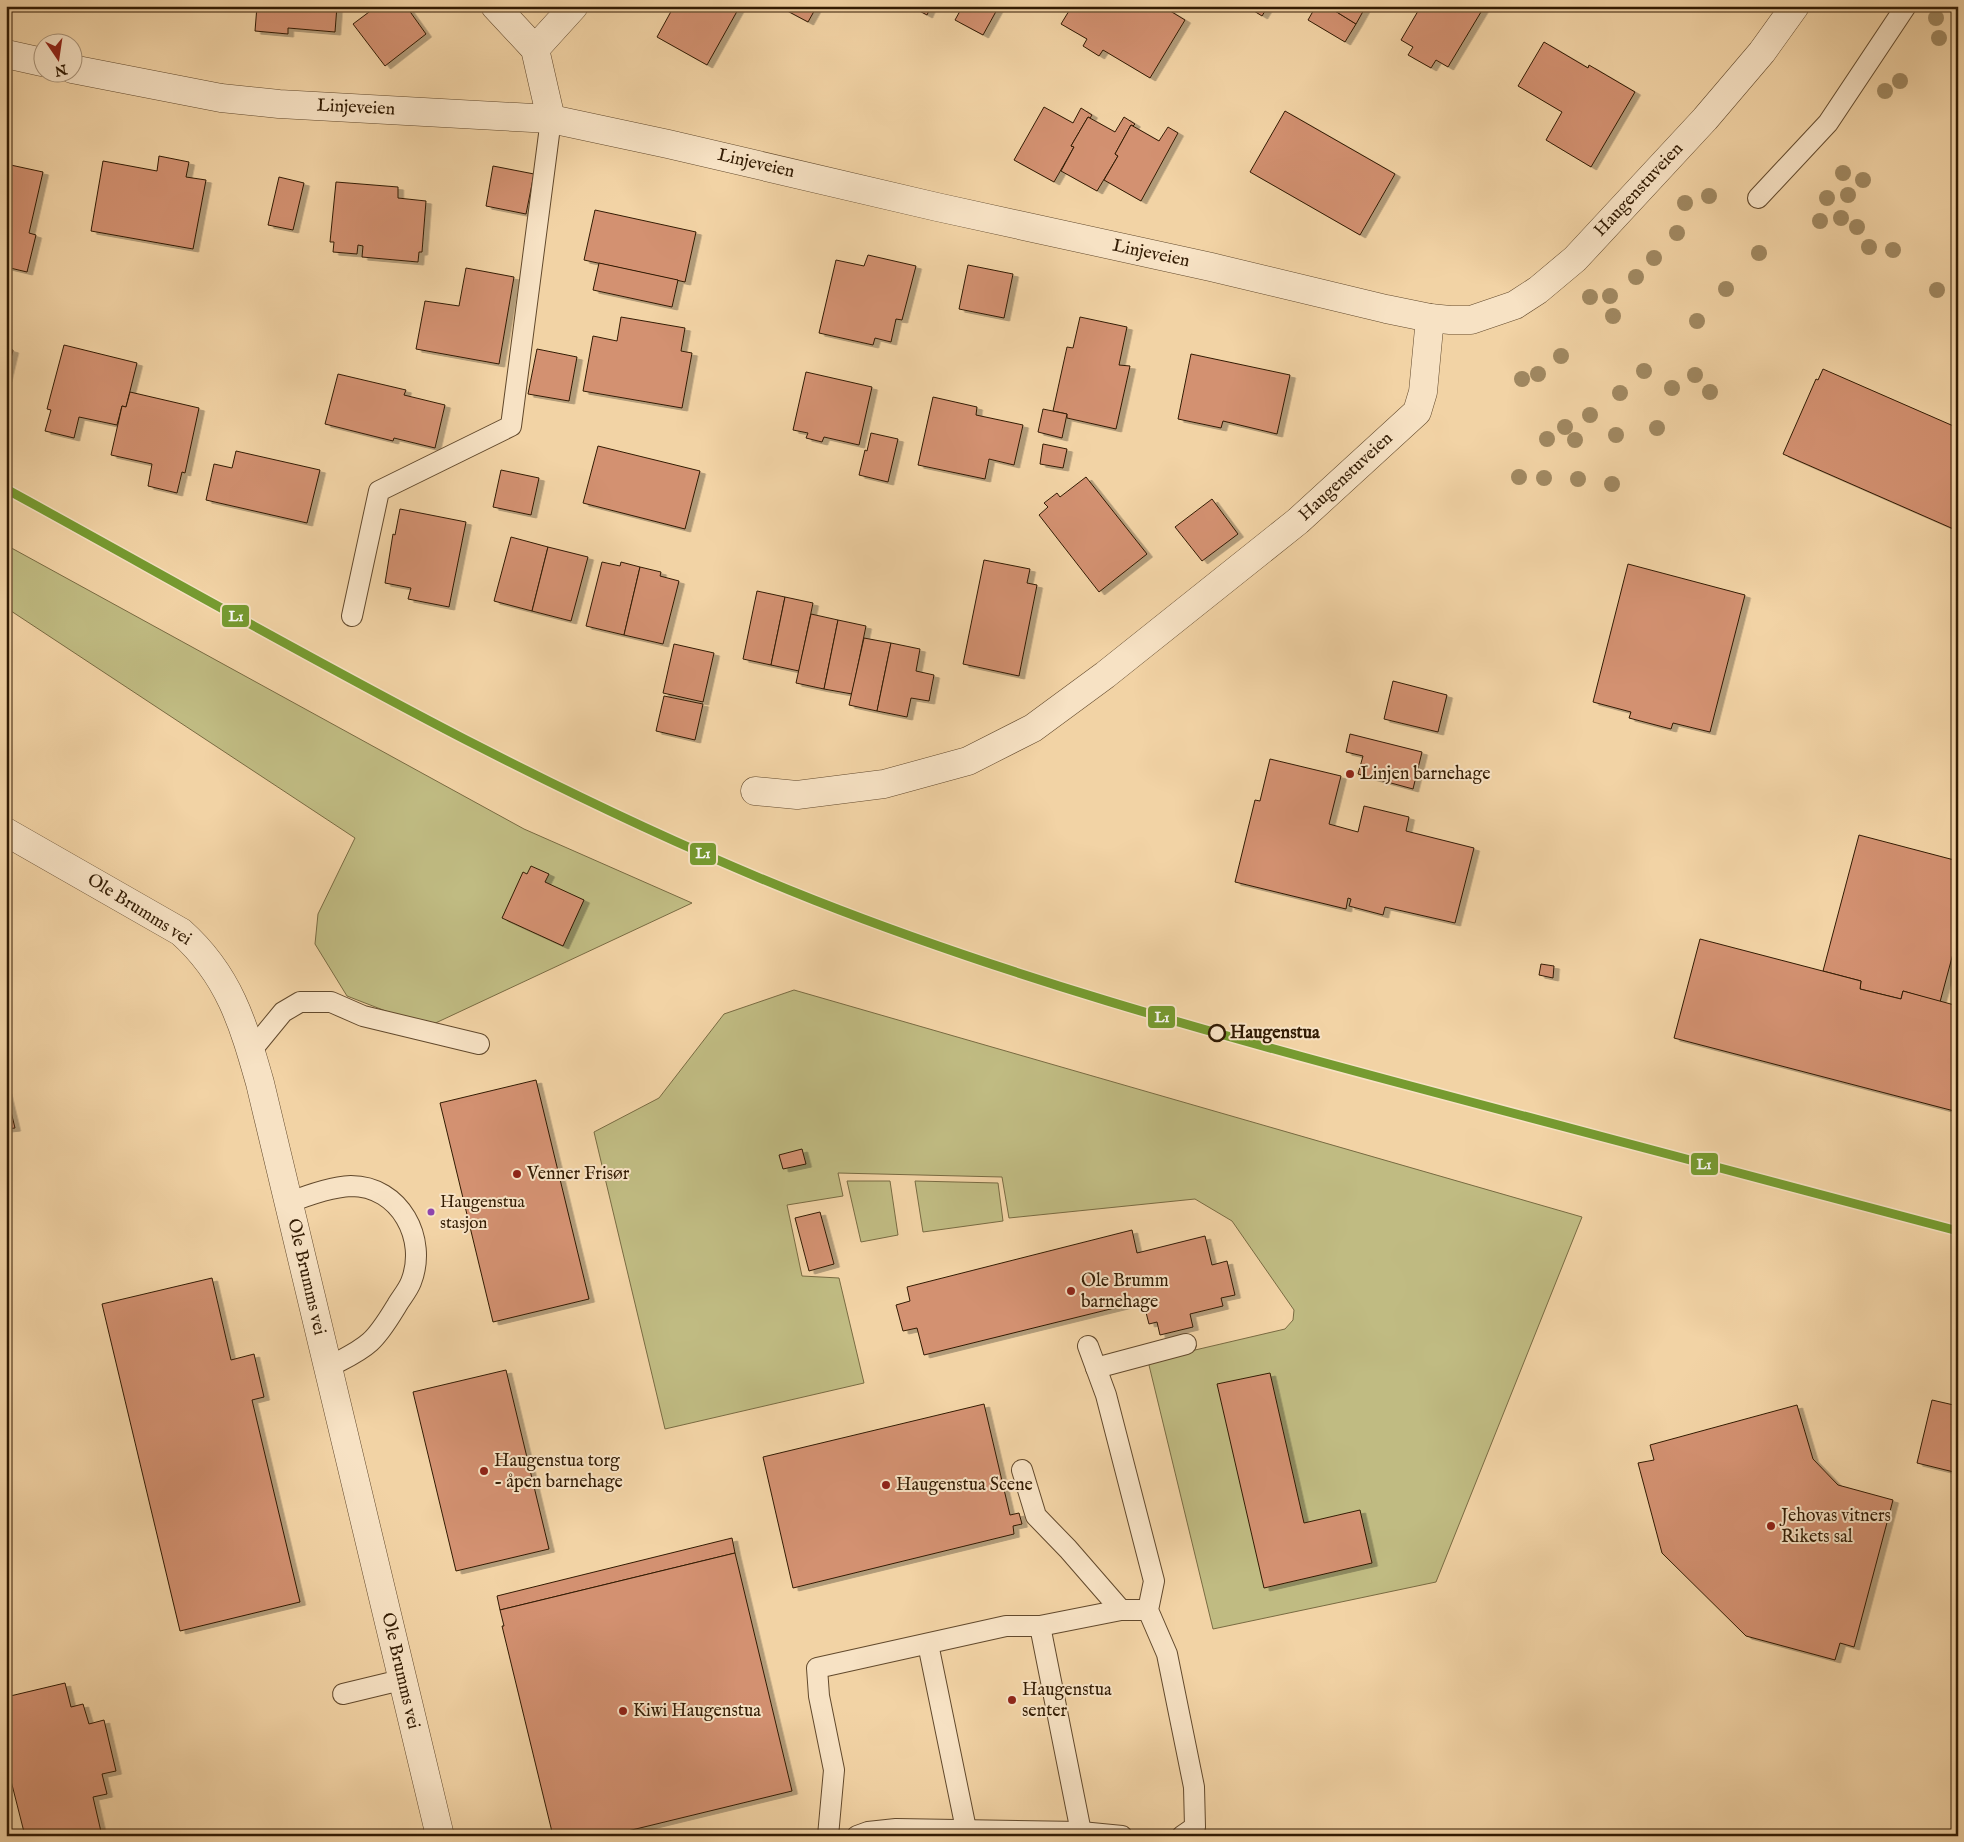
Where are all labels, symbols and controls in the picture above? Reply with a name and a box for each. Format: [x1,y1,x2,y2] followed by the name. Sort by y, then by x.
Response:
[32,32,82,82] north arrow
[53,59,70,80] text: N
[316,94,396,122] street label: Linjeveien
[1589,138,1689,242] street label: Haugenstuveien
[715,144,797,184] street label: Linjeveien
[1110,235,1192,273] street label: Linjeveien
[1294,427,1398,527] street label: Haugenstuveien
[221,604,250,628] line badge: L1
[228,608,244,626] text: L1
[1360,763,1490,786] place label: Linjen barnehage
[1344,768,1356,780] marker: Linjen barnehage
[689,842,717,866] line badge: L1
[695,845,711,863] text: L1
[83,869,196,951] street label: Ole Brumms vei
[1147,1005,1176,1029] line badge: L1
[1154,1009,1170,1027] text: L1
[1230,1022,1321,1045] place label: Haugenstua
[1208,1024,1226,1042] marker: Haugenstua
[1690,1152,1719,1176] line badge: L1
[1696,1156,1712,1174] text: L1
[526,1163,630,1186] place label: Venner Frisør
[511,1168,523,1180] marker: Venner Frisør
[440,1192,525,1234] place label: Haugenstua stasjon
[426,1207,436,1217] marker: Haugenstua stasjon
[281,1217,331,1338] street label: Ole Brumms vei
[1081,1270,1169,1314] place label: Ole Brumm barnehage
[1065,1285,1077,1297] marker: Ole Brumm barnehage
[494,1450,623,1494] place label: Haugenstua torg - åpen barnehage
[478,1465,490,1477] marker: Haugenstua torg - åpen barnehage
[896,1474,1033,1497] place label: Haugenstua Scene
[880,1479,892,1491] marker: Haugenstua Scene
[1779,1505,1891,1549] place label: Jehovas vitners Rikets sal
[1765,1520,1777,1532] marker: Jehovas vitners Rikets sal
[375,1611,425,1732] street label: Ole Brumms vei
[1022,1679,1112,1723] place label: Haugenstua senter
[1006,1694,1018,1706] marker: Haugenstua senter
[633,1700,761,1723] place label: Kiwi Haugenstua
[617,1705,629,1717] marker: Kiwi Haugenstua

